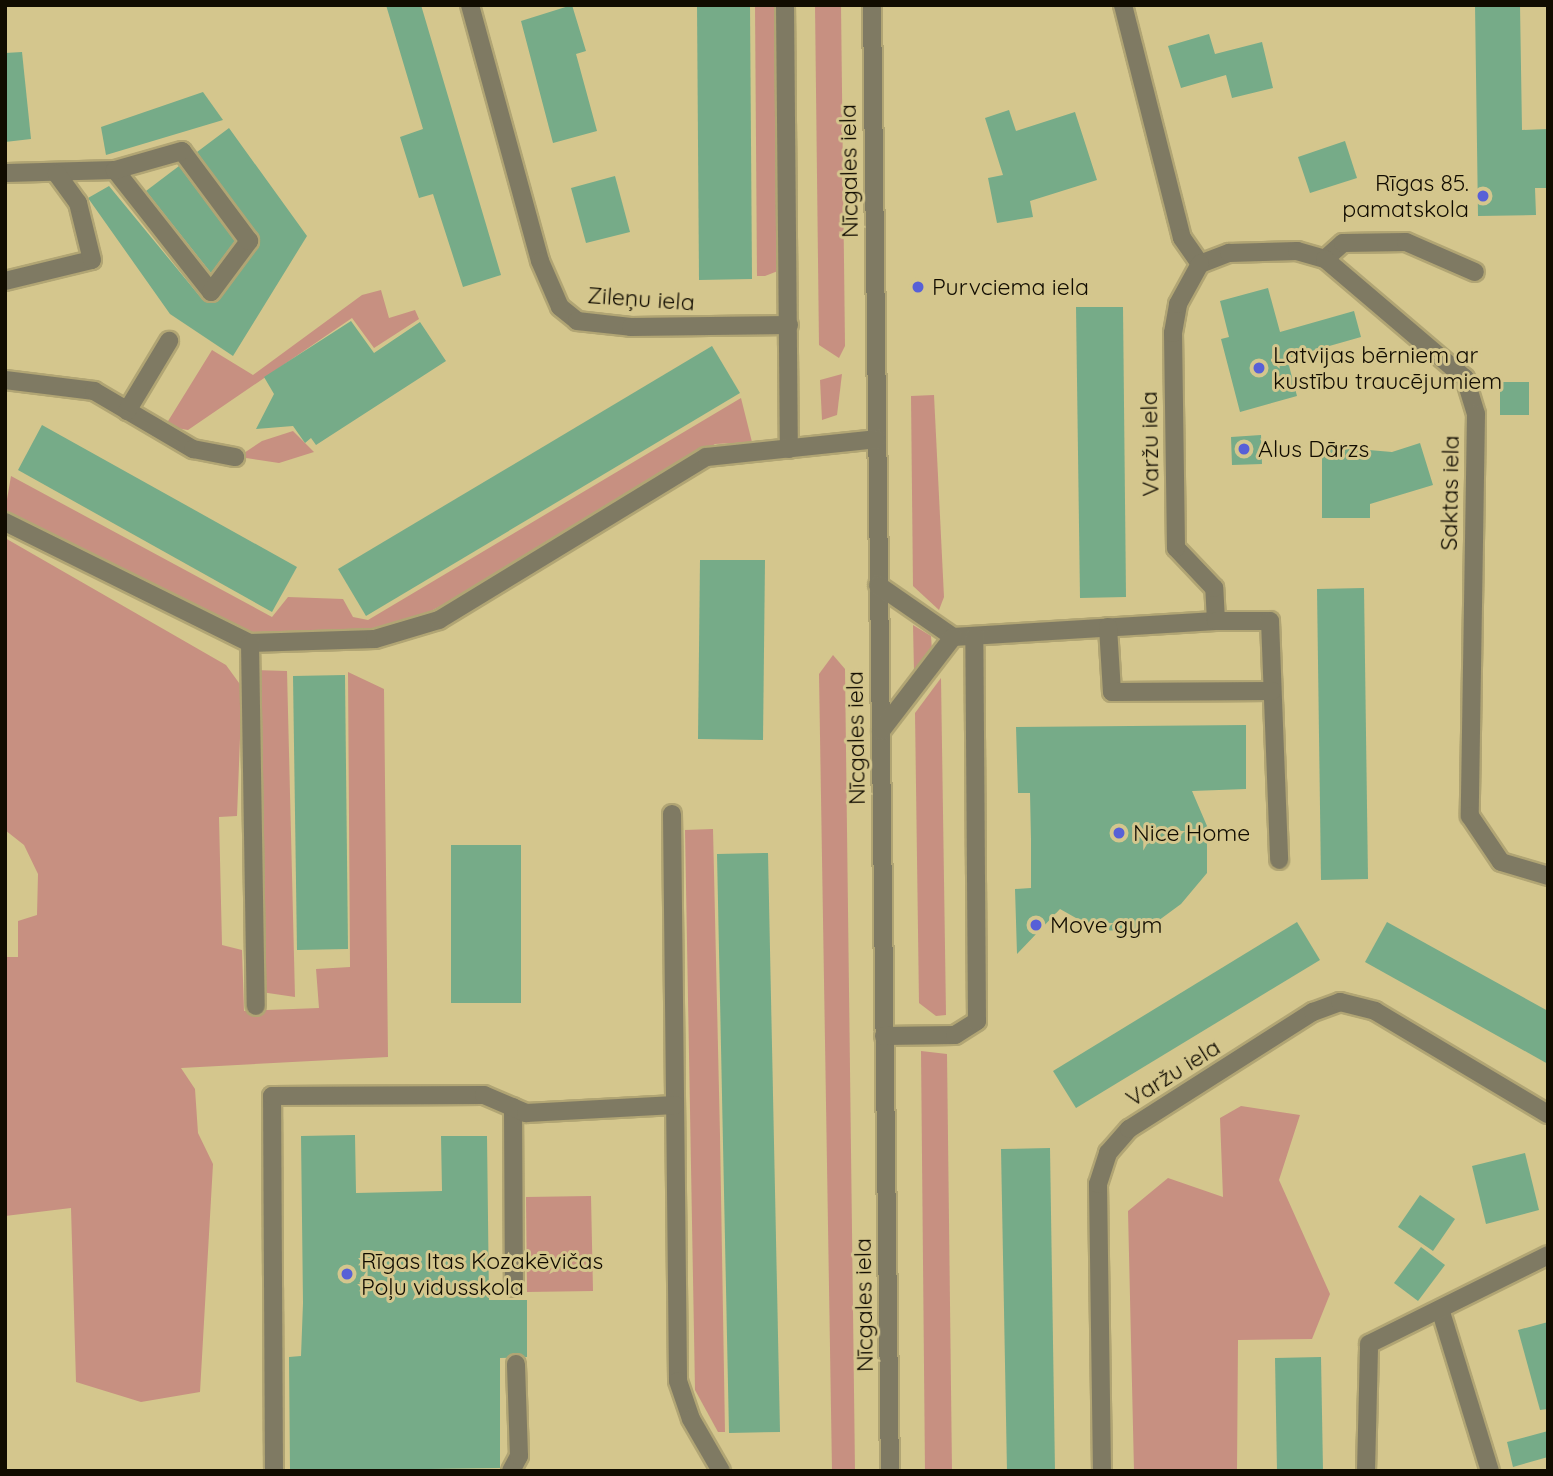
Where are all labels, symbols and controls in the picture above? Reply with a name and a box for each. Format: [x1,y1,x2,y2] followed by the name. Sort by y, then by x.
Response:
[834,104,864,238] street label: Nīcgales iela
[1342,169,1469,223] place label: Rīgas 85. pamatskola
[1475,188,1491,204] marker: Rīgas 85. pamatskola
[932,273,1089,301] place label: Purvciema iela
[910,279,926,295] marker: Purvciema iela
[586,281,696,317] street label: Zileņu iela
[1273,341,1502,395] place label: Latvijas bērniem ar kustību traucējumiem
[1251,360,1267,376] marker: Latvijas bērniem ar kustību traucējumiem
[1135,391,1165,497] street label: Varžu iela
[1258,435,1369,463] place label: Alus Dārzs
[1435,435,1465,551] street label: Saktas iela
[1236,441,1252,457] marker: Alus Dārzs
[841,671,871,805] street label: Nīcgales iela
[1133,819,1250,847] place label: Nice Home
[1111,825,1127,841] marker: Nice Home
[1050,911,1163,939] place label: Move gym
[1028,917,1044,933] marker: Move gym
[1121,1033,1225,1113] street label: Varžu iela
[849,1238,879,1372] street label: Nīcgales iela
[361,1247,603,1301] place label: Rīgas Itas Kozakēvičas Poļu vidusskola
[339,1266,355,1282] marker: Rīgas Itas Kozakēvičas Poļu vidusskola

